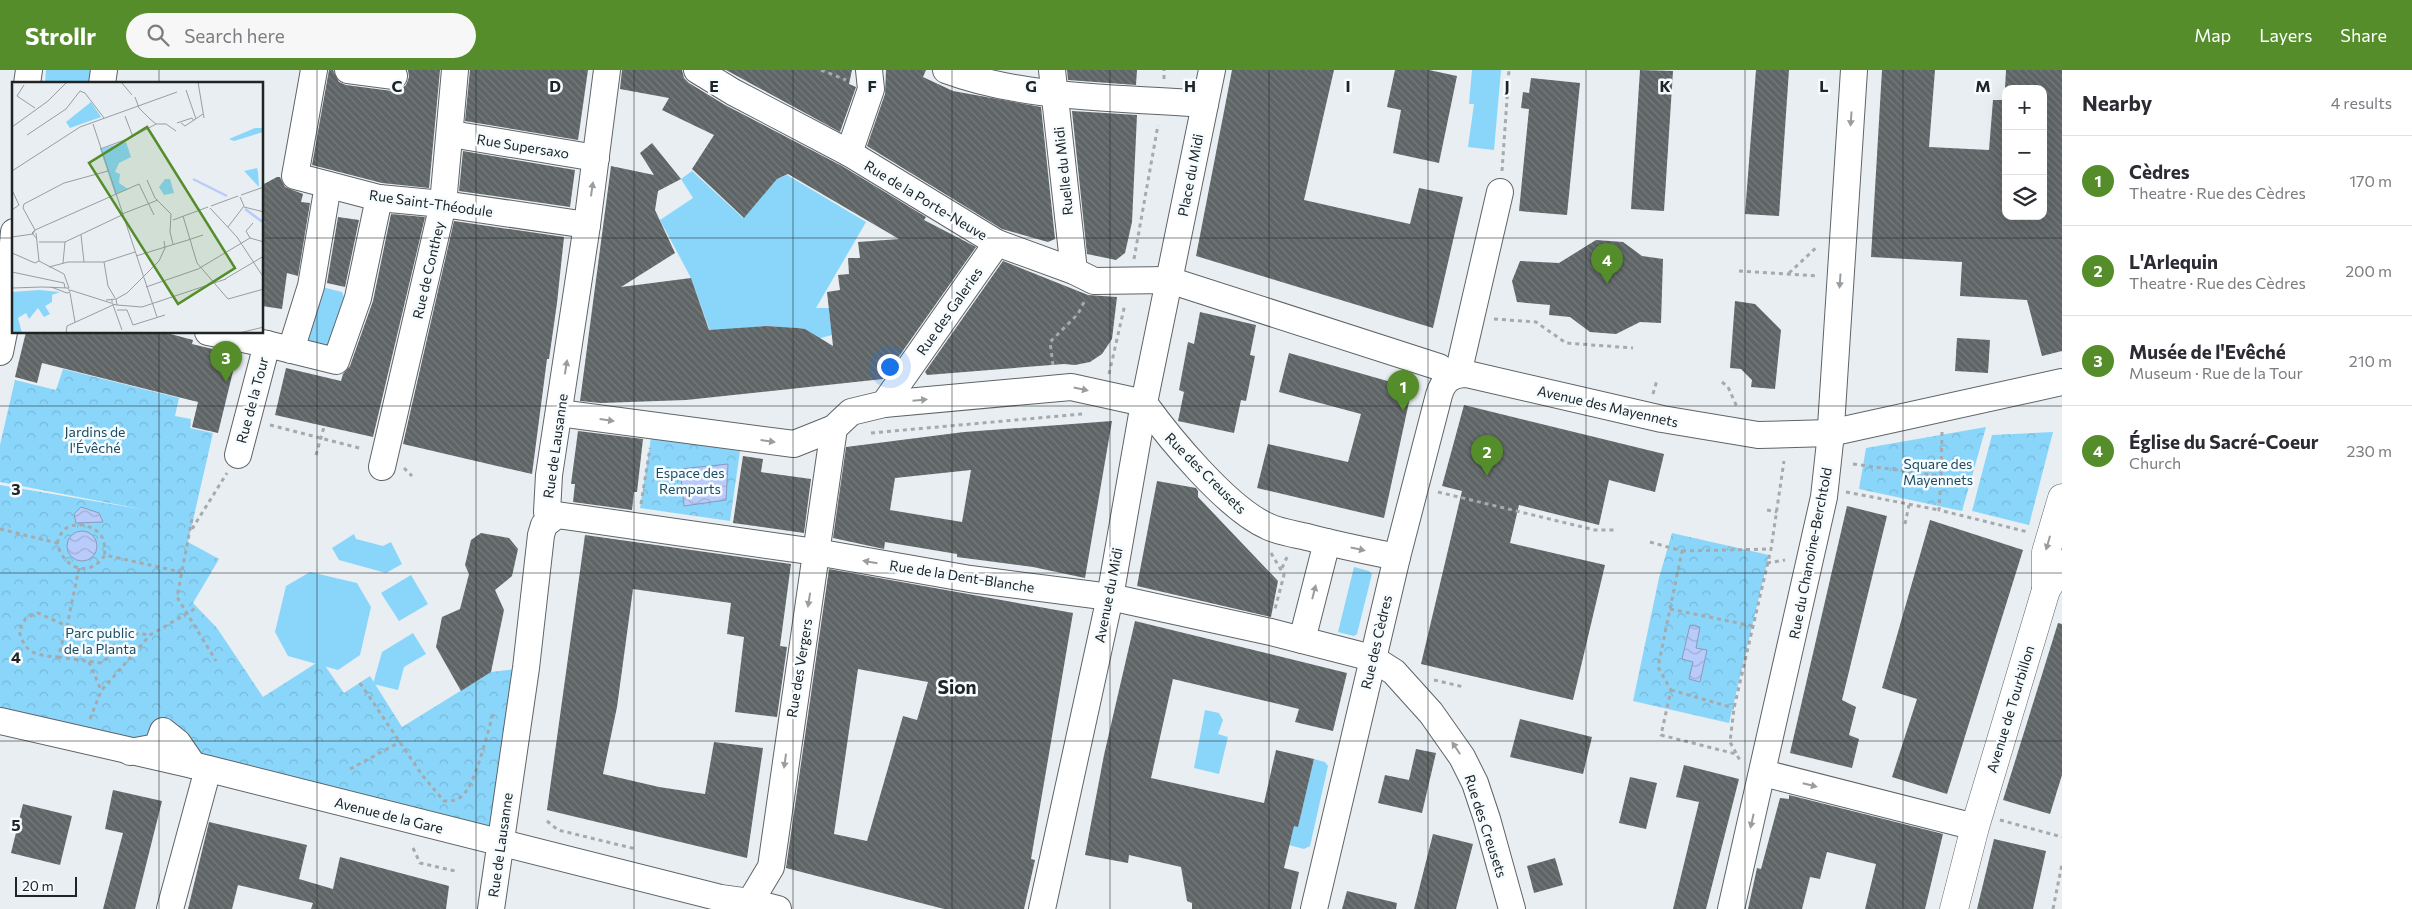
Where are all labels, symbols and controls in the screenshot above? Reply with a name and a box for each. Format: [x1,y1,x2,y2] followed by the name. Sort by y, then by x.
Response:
[126,13,476,58] search box
[25,21,96,50] text: Strollr
[144,21,172,49] icon: search
[184,24,285,47] text: Search here
[2194,24,2231,46] text: Map
[2259,24,2312,46] text: Layers
[2340,24,2387,46] text: Share
[392,76,403,95] text: C
[549,76,561,95] text: D
[709,76,719,95] text: E
[867,76,877,95] text: F
[1025,76,1037,95] text: G
[1184,76,1196,95] text: H
[1345,76,1351,95] text: I
[1504,76,1510,95] text: J
[1659,76,1671,95] text: K
[1819,76,1829,95] text: L
[1975,76,1991,95] text: M
[12,82,264,334] inset map
[2002,85,2047,220] map controls
[2002,85,2047,130] button: +
[2082,90,2152,115] text: Nearby
[2331,93,2392,112] text: 4 results
[1846,111,1854,127] one-way arrow
[1050,126,1076,216] street label: Ruelle du Midi
[476,130,570,162] street label: Rue Supersaxo
[2002,130,2047,175] button: −
[1174,132,1206,218] street label: Place du Midi
[861,157,991,243] street label: Rue de la Porte-Neuve
[2129,160,2190,183] text: Cèdres
[2094,171,2102,190] text: 1
[2349,171,2392,190] text: 170 m
[2002,175,2047,220] button: layers
[588,181,596,197] one-way arrow
[2129,183,2306,202] text: Theatre · Rue des Cèdres
[368,186,494,220] street label: Rue Saint-Théodule
[409,220,447,320] street label: Rue de Conthey
[1591,243,1623,284] pin: 4
[2129,250,2218,273] text: L'Arlequin
[2093,261,2103,280] text: 2
[2345,261,2392,280] text: 200 m
[912,264,986,358] street label: Rue des Galeries
[1836,273,1844,289] one-way arrow
[2129,273,2306,292] text: Theatre · Rue des Cèdres
[2129,340,2286,363] text: Musée de l'Evêché
[210,341,242,382] pin: 3
[2093,351,2103,370] text: 3
[2349,351,2392,370] text: 210 m
[877,354,903,380] your location
[232,355,272,445] street label: Rue de la Tour
[562,359,570,375] one-way arrow
[2129,363,2303,382] text: Museum · Rue de la Tour
[1387,370,1419,411] pin: 1
[1536,382,1680,430] street label: Avenue des Mayennets
[1074,385,1089,393] one-way arrow
[539,393,571,499] street label: Rue de Lausanne
[912,396,928,404] one-way arrow
[599,416,615,424] one-way arrow
[65,423,125,456] park label: Jardins de l'Évêché
[1162,429,1250,517] street label: Rue des Creusets
[2129,430,2319,453] text: Église du Sacré-Coeur
[1471,435,1503,476] pin: 2
[760,437,776,445] one-way arrow
[2093,441,2103,460] text: 4
[2347,441,2392,460] text: 230 m
[2129,453,2181,472] text: Church
[1903,455,1973,488] park label: Square des Mayennets
[655,464,725,497] park label: Espace des Remparts
[1785,466,1835,640] street label: Rue du Chanoine-Berchtold
[11,479,21,498] text: 3
[2044,536,2052,551] one-way arrow
[1351,545,1366,553] one-way arrow
[1090,546,1126,644] street label: Avenue du Midi
[888,556,1036,596] street label: Rue de la Dent-Blanche
[862,557,878,565] one-way arrow
[1311,585,1319,600] one-way arrow
[804,592,812,608] one-way arrow
[1357,593,1395,691] street label: Rue des Cèdres
[783,617,815,719] street label: Rue des Vergers
[64,624,136,657] park label: Parc public de la Planta
[1982,643,2038,775] street label: Avenue de Tourbillon
[11,647,21,666] text: 4
[937,675,977,698] district label: Sion
[1451,741,1461,755] one-way arrow
[781,753,789,769] one-way arrow
[1461,772,1511,880] street label: Rue des Creusets
[1803,782,1818,790] one-way arrow
[484,792,516,898] street label: Rue de Lausanne
[333,793,445,837] street label: Avenue de la Gare
[1748,813,1756,828] one-way arrow
[11,815,21,834] text: 5
[15,874,78,897] scale bar
[22,877,54,894] text: 20 m

